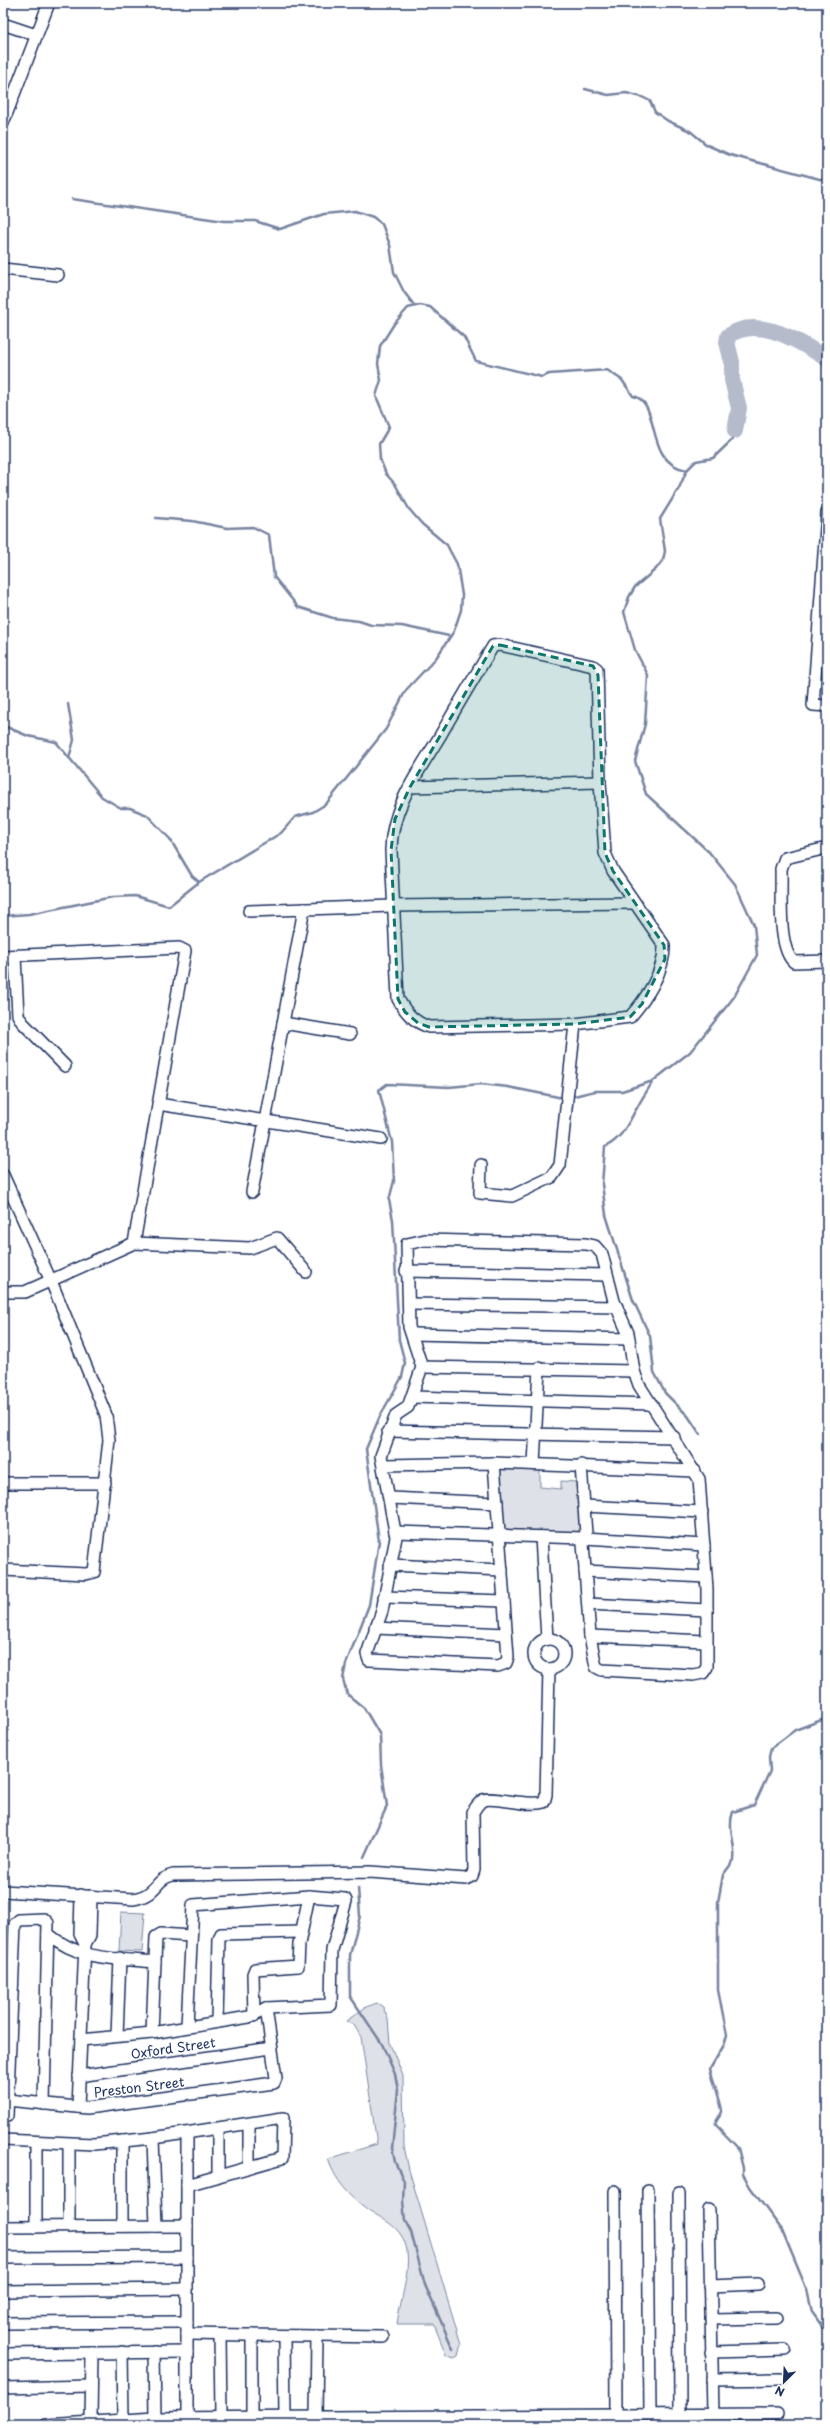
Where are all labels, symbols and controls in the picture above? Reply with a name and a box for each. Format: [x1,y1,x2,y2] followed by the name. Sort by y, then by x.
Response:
[129,2032,216,2063] street label: Oxford Street
[93,2072,185,2101] street label: Preston Street
[764,2362,804,2402] north arrow
[772,2382,787,2401] text: N

